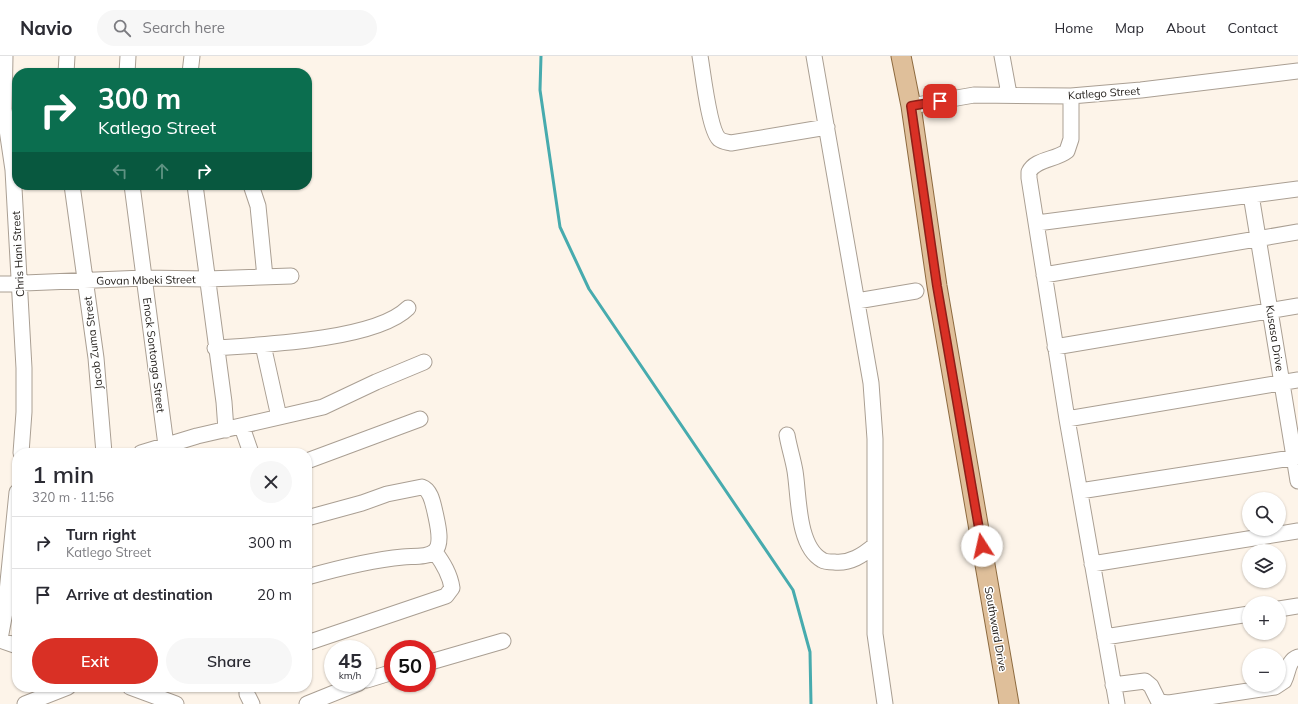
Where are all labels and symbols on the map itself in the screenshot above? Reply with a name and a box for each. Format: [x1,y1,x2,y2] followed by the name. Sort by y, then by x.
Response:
[1067,83,1141,103] street label: Katlego Street
[923,84,957,118] pin
[9,210,27,297] street label: Chris Hani Street
[96,272,196,288] street label: Govan Mbeki Street
[80,296,106,390] street label: Jacob Zuma Street
[140,297,168,413] street label: Enock Sontonga Street
[1263,304,1287,372] street label: Kusasa Drive
[961,525,1003,567] position arrow
[982,586,1010,672] street label: Southward Drive
[384,640,436,692] speed limit sign: 50

